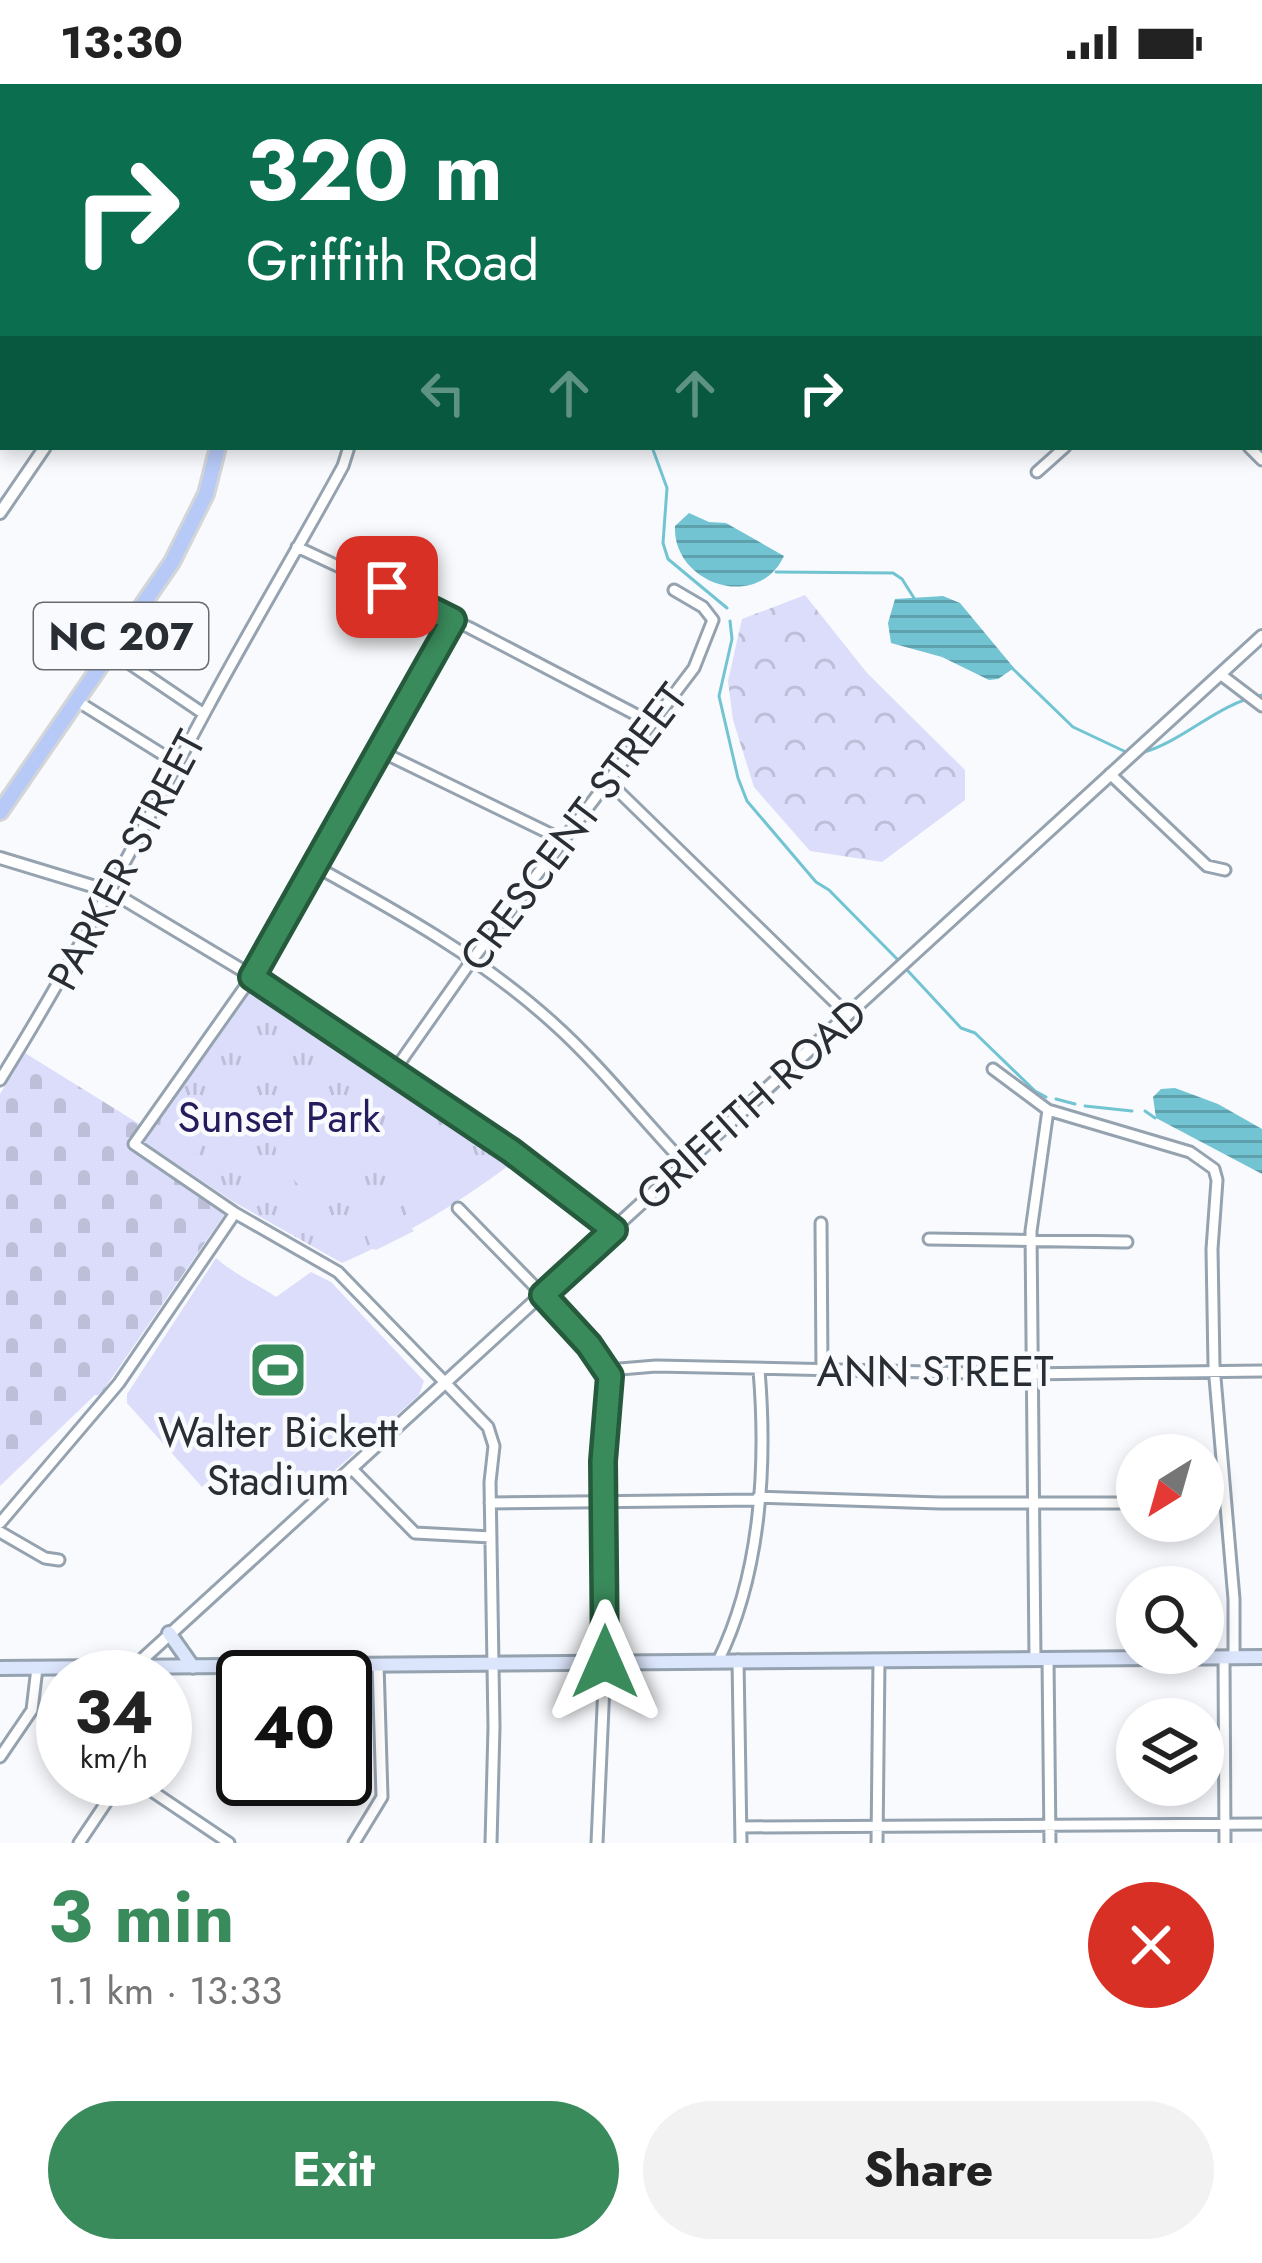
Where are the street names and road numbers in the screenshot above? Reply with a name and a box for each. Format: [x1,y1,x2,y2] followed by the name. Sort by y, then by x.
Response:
[34,603,208,669] road number: NC 207
[445,670,702,984] street label: CRESCENT STREET
[32,719,221,1001] street label: PARKER STREET
[622,984,880,1225] street label: GRIFFITH ROAD
[816,1341,1054,1402] street label: ANN STREET

